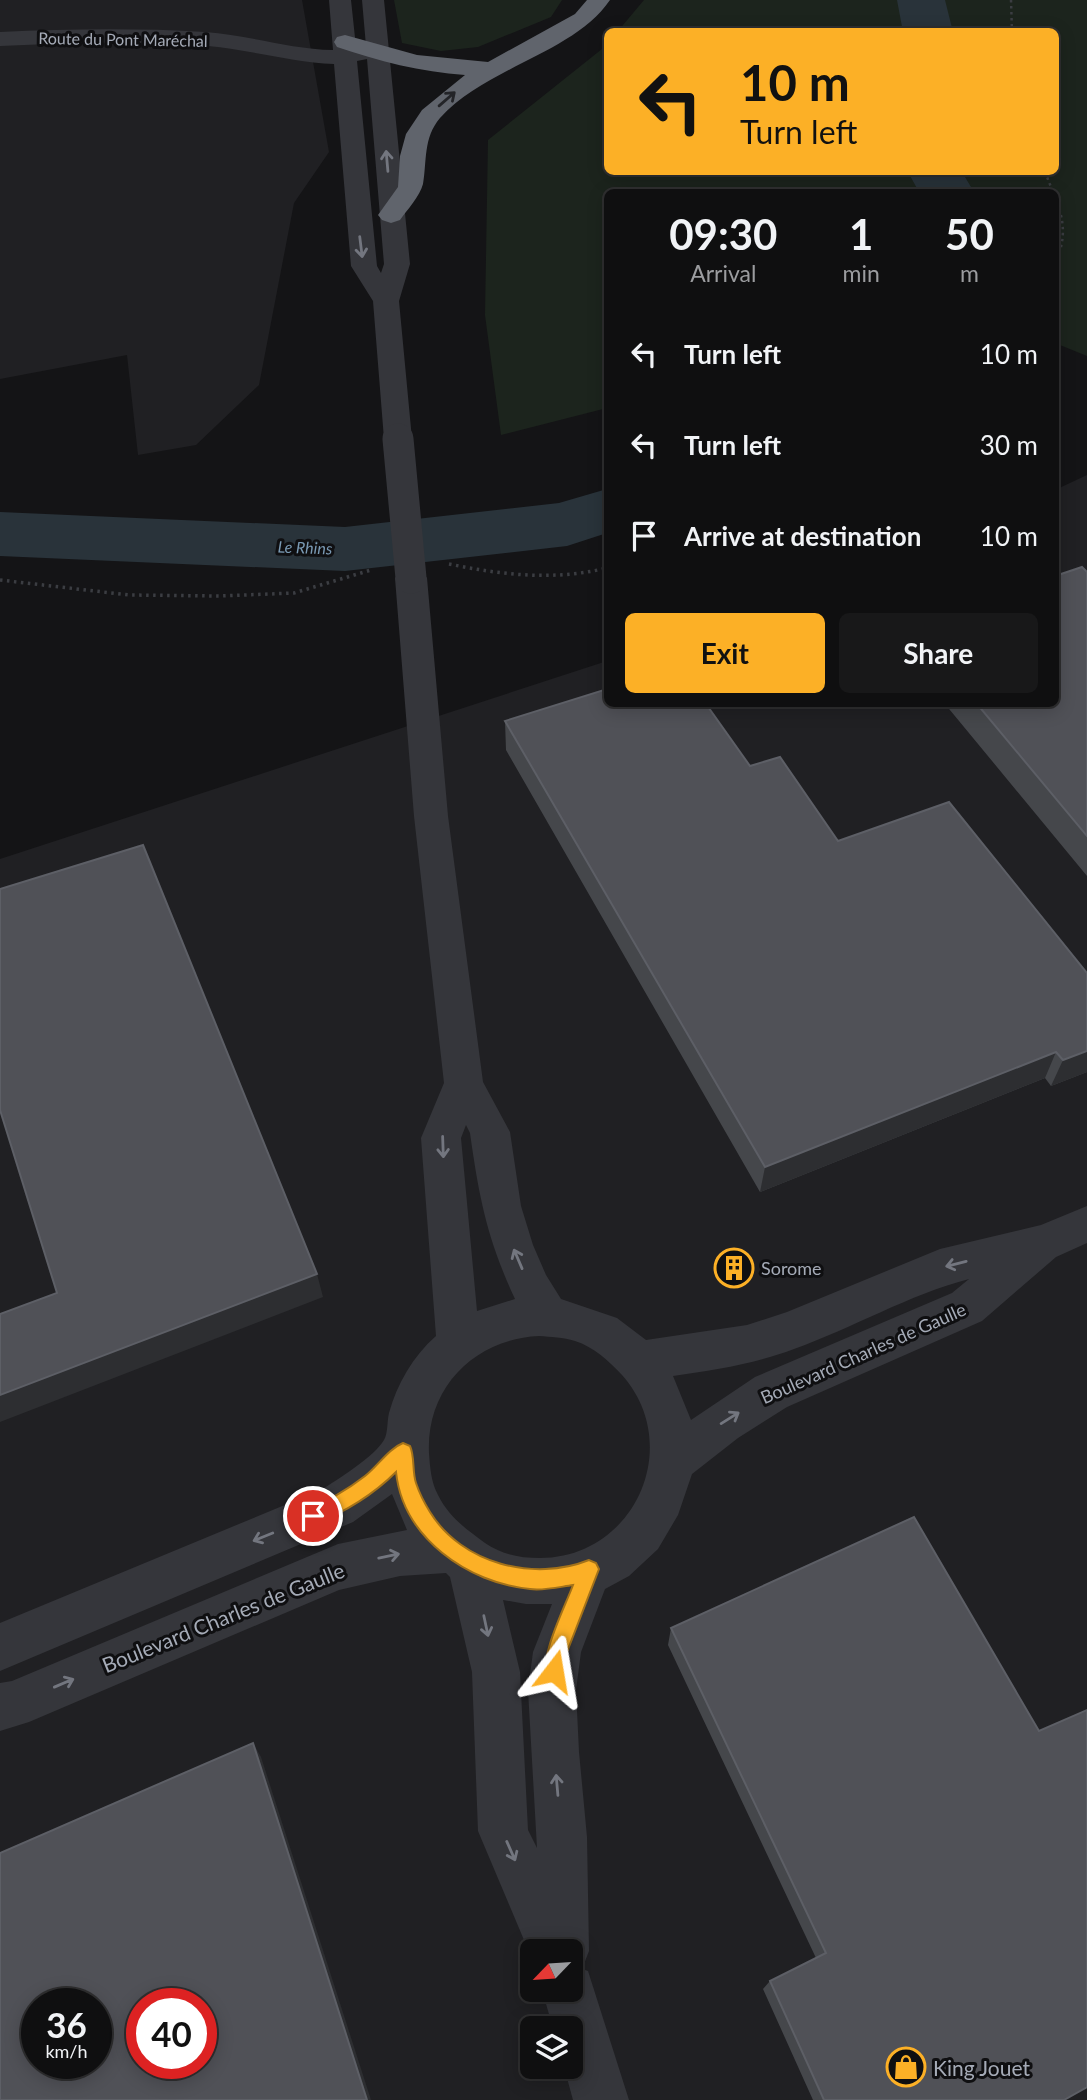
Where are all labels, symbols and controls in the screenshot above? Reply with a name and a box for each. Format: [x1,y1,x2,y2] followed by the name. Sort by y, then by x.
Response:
[38,28,208,50] street label: Route du Pont Maréchal
[740,53,850,111] text: 10 m
[625,56,716,147] icon: left
[437,91,455,107] one-way arrow
[740,112,857,151] text: Turn left
[380,150,393,173] one-way arrow
[669,209,777,259] text: 09:30
[849,209,873,259] text: 1
[945,209,994,259] text: 50
[355,235,368,257] one-way arrow
[690,259,756,287] text: Arrival
[843,259,880,287] text: min
[960,259,979,287] text: m
[625,335,663,373] icon: left
[684,338,781,370] text: Turn left
[980,338,1038,370] text: 10 m
[625,426,663,464] icon: left
[684,429,781,461] text: Turn left
[980,429,1038,461] text: 30 m
[625,517,663,555] icon: arrive
[684,520,921,552] text: Arrive at destination
[980,520,1038,552] text: 10 m
[277,537,333,557] water label: Le Rhins
[625,613,825,693] button: Exit
[839,613,1038,693] button: Share
[436,1135,449,1158] one-way arrow
[713,1247,755,1289] building icon: Sorome
[511,1249,524,1271] one-way arrow
[761,1257,822,1279] place label: Sorome
[945,1258,968,1271] one-way arrow
[757,1298,969,1408] street label: Boulevard Charles de Gaulle
[720,1410,739,1425] one-way arrow
[283,1486,343,1546] pin
[294,1497,332,1535] icon: arrive
[252,1531,274,1544] one-way arrow
[377,1549,400,1562] one-way arrow
[98,1557,348,1677] street label: Boulevard Charles de Gaulle
[479,1614,493,1637] one-way arrow
[517,1634,591,1708] position arrow
[52,1676,74,1689] one-way arrow
[550,1774,563,1797] one-way arrow
[506,1839,519,1861] one-way arrow
[520,1939,583,2002] north arrow
[520,1939,583,2079] map controls
[126,1988,217,2079] speed limit sign: 40
[46,2003,87,2045] text: 36
[520,2016,583,2079] button: layers
[45,2040,88,2062] text: km/h
[885,2046,927,2088] shop icon: King Jouet
[933,2055,1030,2080] place label: King Jouet

